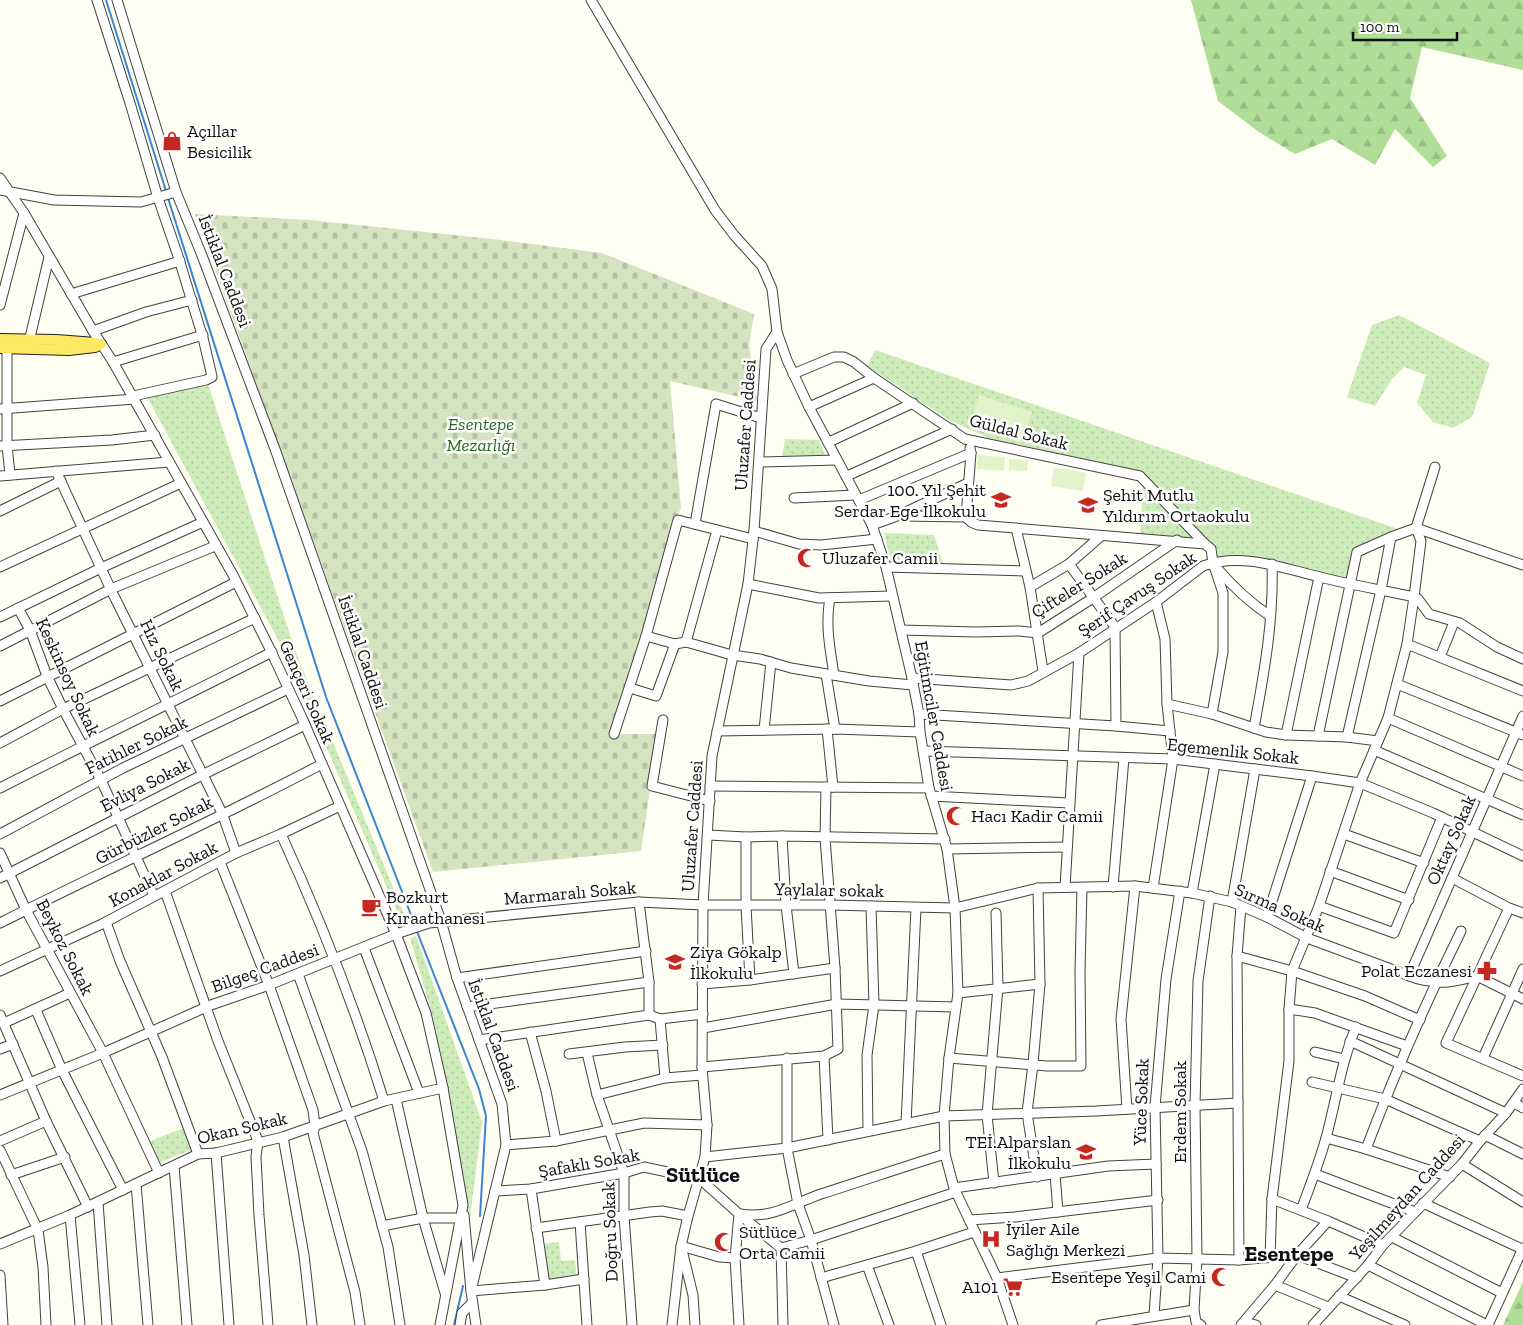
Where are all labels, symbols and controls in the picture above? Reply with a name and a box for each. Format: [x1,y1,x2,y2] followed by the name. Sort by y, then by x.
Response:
[1353,10,1457,42] scale bar
[1360,18,1399,36] text: 100 m
[187,120,252,163] place label: Açıllar Besicilik
[161,130,183,152] shop icon: Açıllar Besicilik
[194,212,256,330] street label: İstiklal Caddesi
[729,359,761,491] street label: Uluzafer Caddesi
[967,409,1071,455] street label: Güldal Sokak
[447,413,515,456] park label: Esentepe Mezarlığı
[834,479,986,522] place label: 100. Yıl Şehit Serdar Ege İlkokulu
[1102,484,1250,527] place label: Şehit Mutlu Yıldırım Ortaokulu
[990,489,1012,511] school or university icon: 100. Yıl Şehit Serdar Ege İlkokulu
[1077,494,1099,516] school or university icon: Şehit Mutlu Yıldırım Ortaokulu
[1074,546,1201,642] street label: Şerif Çavuş Sokak
[796,547,818,569] mosque icon: Uluzafer Camii
[822,547,938,569] place label: Uluzafer Camii
[1027,547,1131,623] street label: Çifteler Sokak
[333,592,393,712] street label: İstiklal Caddesi
[31,614,105,740] street label: Keskinsoy Sokak
[135,615,189,695] street label: Hız Sokak
[274,637,340,748] street label: Gençeri Sokak
[910,639,958,793] street label: Eğitimciler Caddesi
[81,710,191,779] street label: Fatihler Sokak
[1166,733,1301,769] street label: Egemenlik Sokak
[97,753,194,817] street label: Evliya Sokak
[676,760,708,892] street label: Uluzafer Caddesi
[92,791,217,869] street label: Gürbüzler Sokak
[1421,791,1481,888] street label: Oktay Sokak
[945,805,967,827] mosque icon: Hacı Kadir Camii
[971,805,1103,827] place label: Hacı Kadir Camii
[105,836,222,912] street label: Konaklar Sokak
[503,876,638,910] street label: Marmaralı Sokak
[773,878,885,902] street label: Yaylalar sokak
[1231,878,1329,938] street label: Sırma Sokak
[386,886,485,929] place label: Bozkurt Kıraathanesi
[31,895,99,999] street label: Beykoz Sokak
[360,896,382,918] cafe icon: Bozkurt Kıraathanesi
[208,938,322,998] street label: Bilgeç Caddesi
[690,941,782,984] place label: Ziya Gökalp İlkokulu
[664,951,686,973] school or university icon: Ziya Gökalp İlkokulu
[1361,960,1472,982] place label: Polat Eczanesi
[1476,960,1498,982] pharmacy icon: Polat Eczanesi
[463,976,525,1094] street label: İstiklal Caddesi
[1128,1057,1154,1147] street label: Yüce Sokak
[1169,1060,1191,1163] street label: Erdem Sokak
[195,1107,290,1149] street label: Okan Sokak
[1344,1129,1470,1266] street label: Yeşilmeydan Caddesi
[965,1131,1072,1174] place label: TEİ.Alparslan İlkokulu
[1075,1141,1097,1163] school or university icon: TEİ.Alparslan İlkokulu
[537,1143,642,1183] street label: Şafaklı Sokak
[666,1161,740,1188] district label: Sütlüce
[597,1181,623,1282] street label: Doğru Sokak
[1006,1218,1125,1261] place label: İyiler Aile Sağlığı Merkezi
[739,1221,825,1264] place label: Sütlüce Orta Camii
[980,1228,1002,1250] hospital icon: İyiler Aile Sağlığı Merkezi
[713,1231,735,1253] mosque icon: Sütlüce Orta Camii
[1244,1240,1334,1267] district label: Esentepe
[1051,1266,1206,1288] place label: Esentepe Yeşil Cami
[1210,1266,1232,1288] mosque icon: Esentepe Yeşil Cami
[962,1276,998,1298] place label: A101
[1002,1276,1024,1298] supermarket icon: A101

